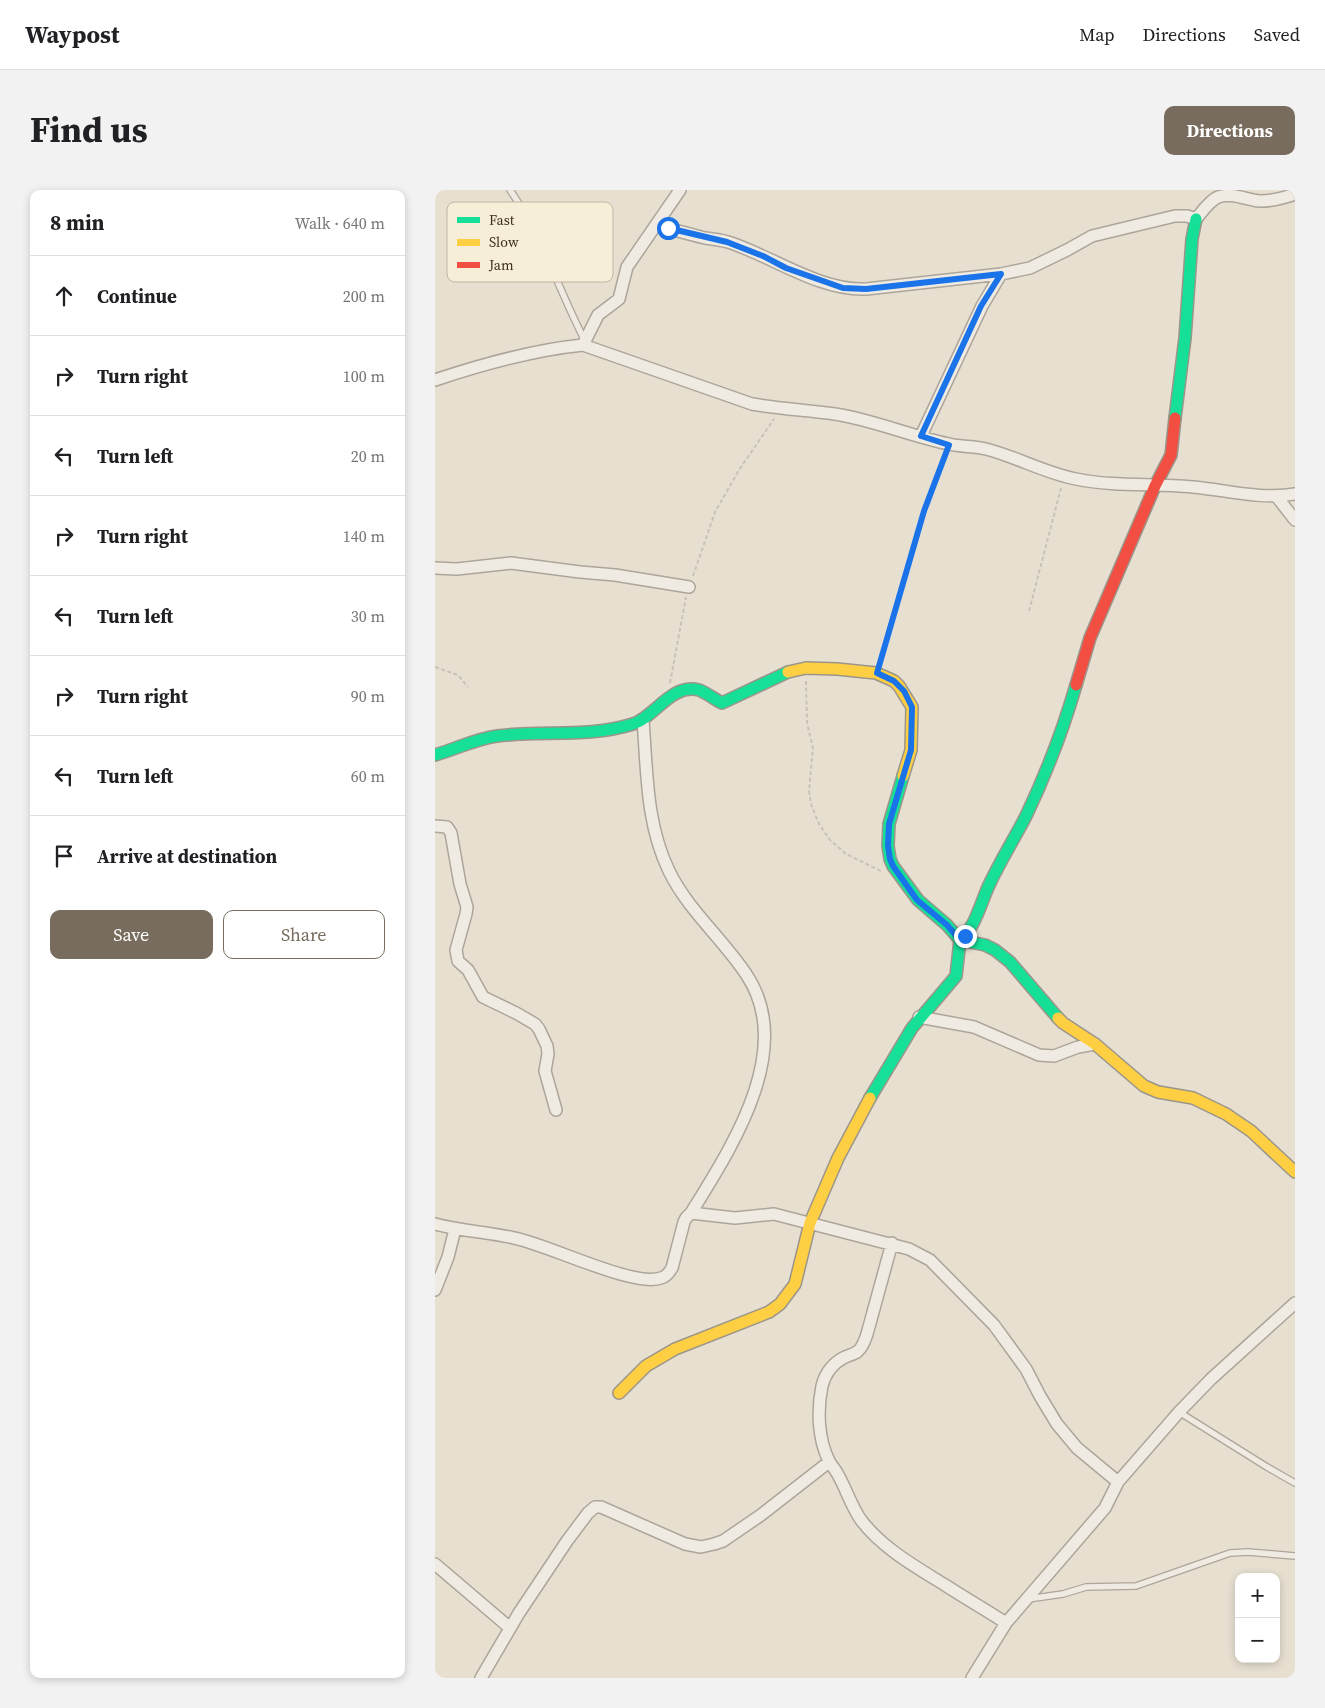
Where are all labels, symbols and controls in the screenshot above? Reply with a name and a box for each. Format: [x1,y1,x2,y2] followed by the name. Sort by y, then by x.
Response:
[25,18,120,51] text: Waypost
[1079,22,1115,47] text: Map
[1143,22,1226,47] text: Directions
[1254,22,1300,47] text: Saved
[30,106,148,154] text: Find us
[1164,106,1295,155] button: Directions
[447,202,613,282] legend
[50,208,105,237] text: 8 min
[489,210,515,230] text: Fast
[295,212,385,234] text: Walk · 640 m
[657,217,680,240] route start
[489,232,519,252] text: Slow
[488,255,514,275] text: Jam
[50,282,78,310] icon: ahead
[97,283,177,309] text: Continue
[343,285,385,307] text: 200 m
[50,362,78,390] icon: right
[97,363,188,389] text: Turn right
[343,365,385,387] text: 100 m
[50,442,78,470] icon: left
[97,443,173,469] text: Turn left
[351,445,385,467] text: 20 m
[50,522,78,550] icon: right
[97,523,188,549] text: Turn right
[343,525,385,547] text: 140 m
[50,602,78,630] icon: left
[97,603,173,629] text: Turn left
[351,605,385,627] text: 30 m
[50,682,78,710] icon: right
[97,683,188,709] text: Turn right
[351,685,385,707] text: 90 m
[50,762,78,790] icon: left
[97,763,173,789] text: Turn left
[351,765,385,787] text: 60 m
[50,842,78,870] icon: arrive
[97,843,277,869] text: Arrive at destination
[50,910,213,959] button: Save
[223,910,385,959] button: Share
[954,925,977,948] route end
[1235,1573,1280,1663] map controls
[1235,1573,1280,1618] button: +
[1235,1618,1280,1663] button: −

